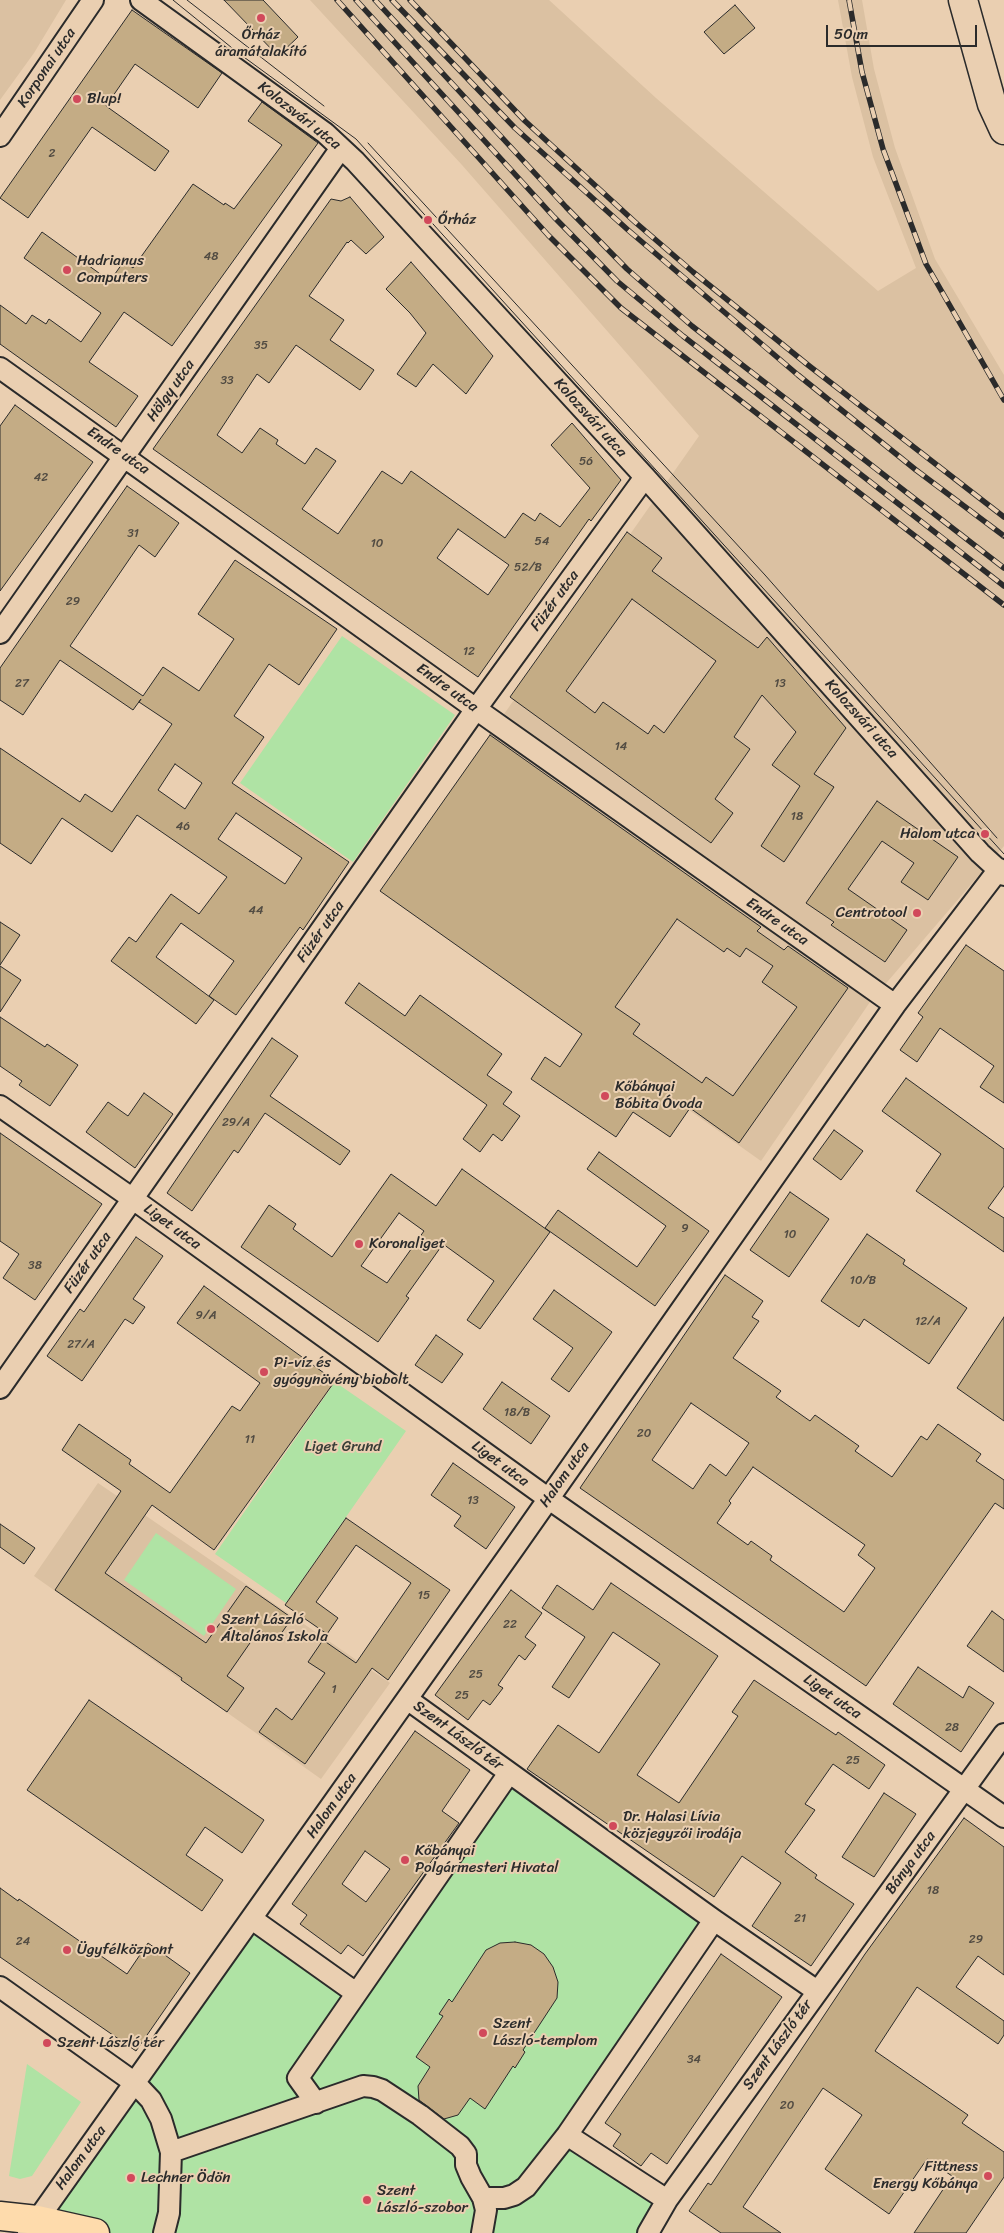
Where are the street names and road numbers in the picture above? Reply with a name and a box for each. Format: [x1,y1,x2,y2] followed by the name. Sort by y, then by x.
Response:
[14,25,80,111] street label: Korponai utca
[254,78,344,154] street label: Kolozsvári utca
[143,357,199,425] street label: Hölgy utca
[550,375,630,461] street label: Kolozsvári utca
[83,423,153,479] street label: Endre utca
[527,567,583,635] street label: Füzér utca
[413,660,481,716] street label: Endre utca
[821,676,901,762] street label: Kolozsvári utca
[742,894,812,950] street label: Endre utca
[293,898,349,966] street label: Füzér utca
[140,1200,204,1254] street label: Liget utca
[60,1229,116,1297] street label: Füzér utca
[468,1437,532,1491] street label: Liget utca
[536,1439,594,1511] street label: Halom utca
[800,1671,864,1723] street label: Liget utca
[409,1697,507,1775] street label: Szent László tér
[303,1770,361,1842] street label: Halom utca
[882,1828,940,1898] street label: Bánya utca
[739,1996,817,2094] street label: Szent László tér
[52,2122,110,2194] street label: Halom utca

